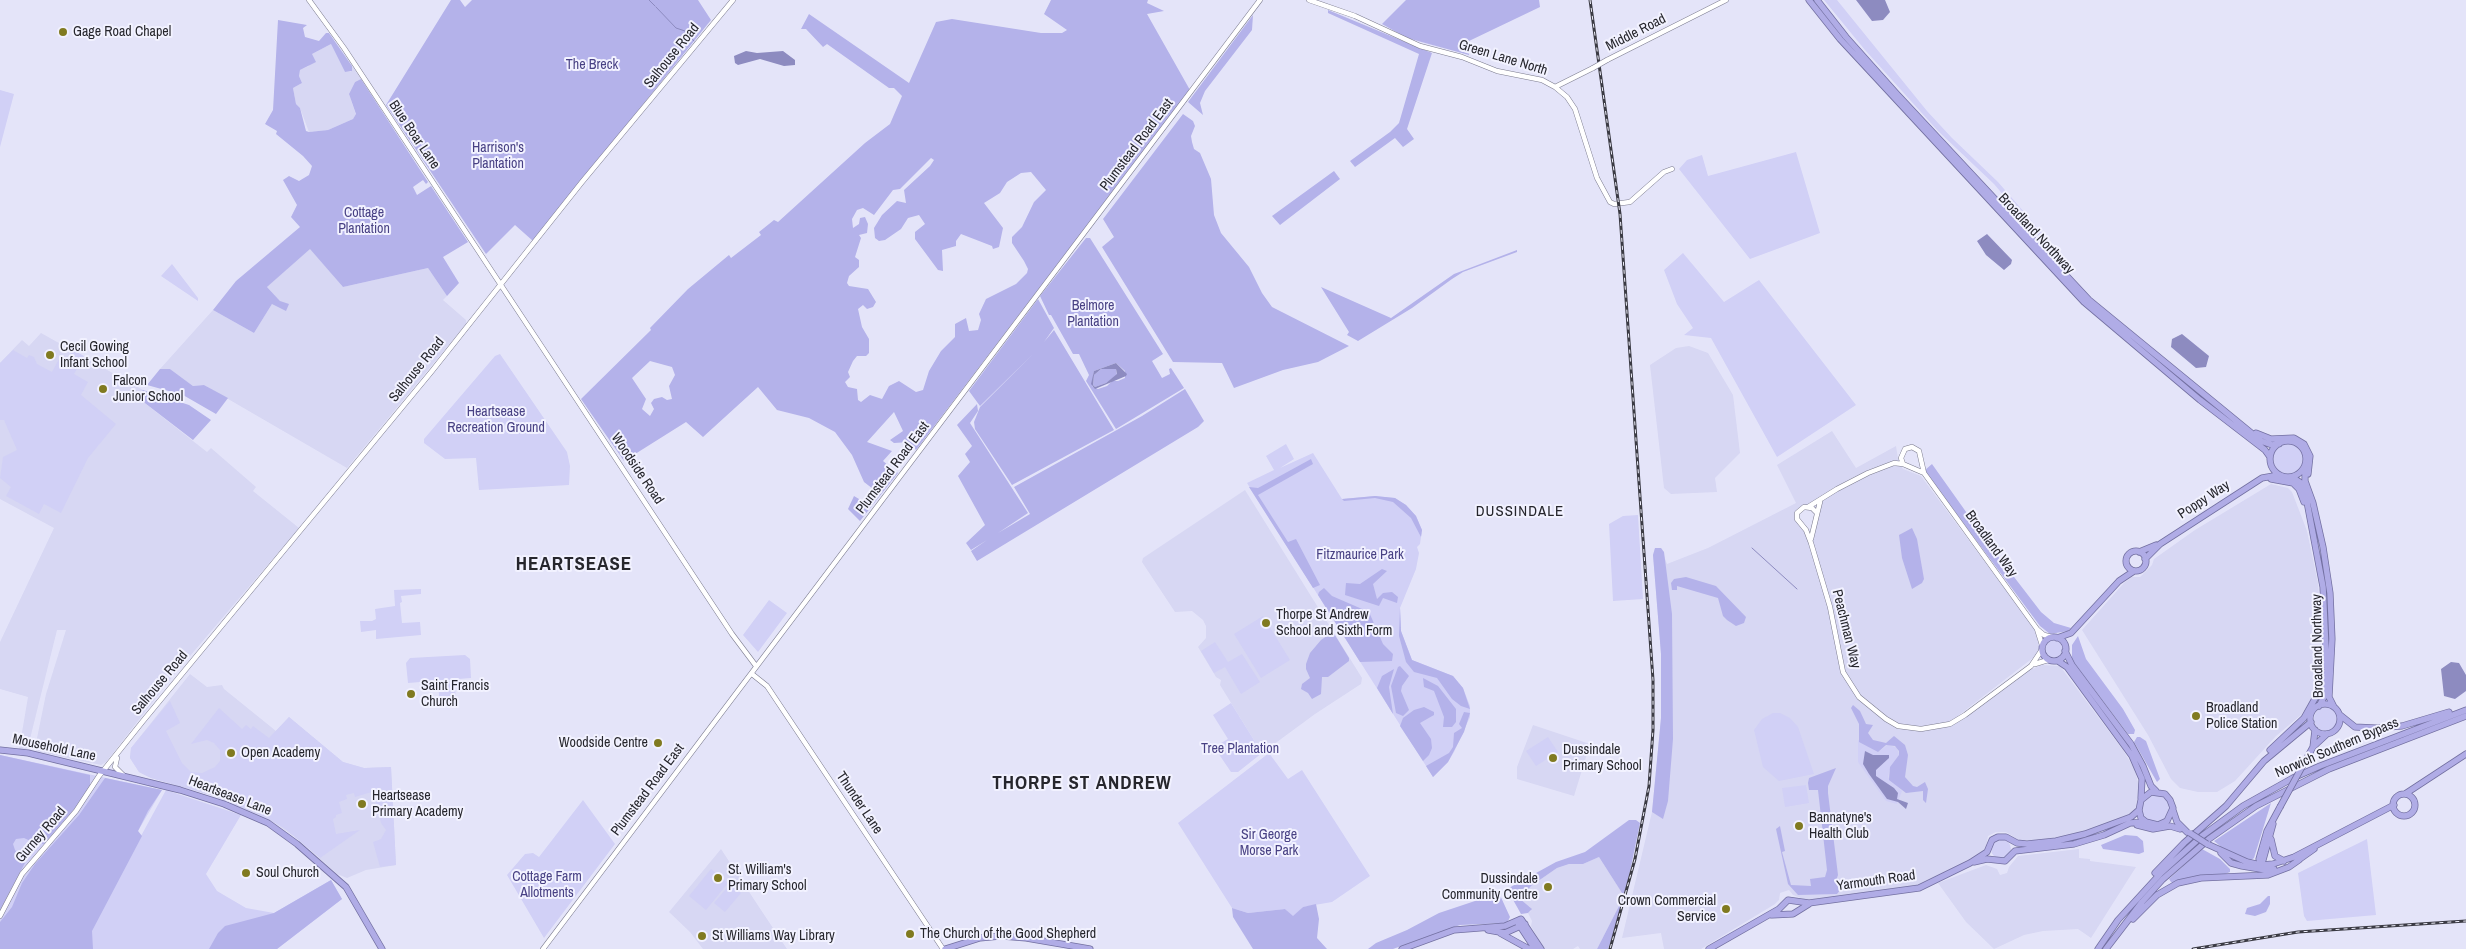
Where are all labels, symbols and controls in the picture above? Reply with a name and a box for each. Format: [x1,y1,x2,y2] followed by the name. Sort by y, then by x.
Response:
[1603,11,1669,55] street label: Middle Road
[641,20,703,92] street label: Salhouse Road
[73,24,171,40] place label: Gage Road Chapel
[57,26,69,38] marker: Gage Road Chapel
[1457,37,1549,79] street label: Green Lane North
[566,57,618,73] park label: The Breck
[1097,96,1177,194] street label: Plumstead Road East
[385,97,443,173] street label: Blue Boar Lane
[472,140,524,172] park label: Harrison's Plantation
[1994,190,2078,278] street label: Broadland Northway
[338,205,390,238] park label: Cottage Plantation
[1067,298,1119,331] park label: Belmore Plantation
[386,334,448,406] street label: Salhouse Road
[60,339,129,372] place label: Cecil Gowing Infant School
[44,349,56,361] marker: Cecil Gowing Infant School
[113,373,183,406] place label: Falcon Junior School
[97,383,109,395] marker: Falcon Junior School
[447,404,545,437] park label: Heartsease Recreation Ground
[853,419,933,517] street label: Plumstead Road East
[607,430,667,508] street label: Woodside Road
[2175,477,2233,523] street label: Poppy Way
[1474,503,1566,521] district label: DUSSINDALE
[1961,507,2021,581] street label: Broadland Way
[1316,547,1404,563] park label: Fitzmaurice Park
[515,554,633,576] district label: HEARTSEASE
[1828,588,1864,670] street label: Peachman Way
[2309,594,2327,698] street label: Broadland Northway
[1276,607,1392,640] place label: Thorpe St Andrew School and Sixth Form
[1260,617,1272,629] marker: Thorpe St Andrew School and Sixth Form
[128,648,192,718] street label: Salhouse Road
[421,678,489,710] place label: Saint Francis Church
[405,688,417,700] marker: Saint Francis Church
[2206,700,2277,732] place label: Broadland Police Station
[2190,710,2202,722] marker: Broadland Police Station
[2273,714,2401,782] street label: Norwich Southern Bypass
[11,731,97,765] street label: Mousehold Lane
[559,735,648,751] place label: Woodside Centre
[652,737,664,749] marker: Woodside Centre
[608,741,688,839] street label: Plumstead Road East
[1201,741,1279,757] park label: Tree Plantation
[1563,742,1641,774] place label: Dussindale Primary School
[241,745,320,761] place label: Open Academy
[225,747,237,759] marker: Open Academy
[1547,752,1559,764] marker: Dussindale Primary School
[832,769,886,837] street label: Thunder Lane
[186,772,274,820] street label: Heartsease Lane
[990,773,1174,795] district label: THORPE ST ANDREW
[372,788,463,820] place label: Heartsease Primary Academy
[356,798,368,810] marker: Heartsease Primary Academy
[12,804,70,866] street label: Gurney Road
[1809,810,1872,842] place label: Bannatyne's Health Club
[1793,820,1805,832] marker: Bannatyne's Health Club
[1240,827,1298,860] park label: Sir George Morse Park
[728,862,806,894] place label: St. William's Primary School
[256,865,319,881] place label: Soul Church
[240,867,252,879] marker: Soul Church
[1835,867,1917,895] street label: Yarmouth Road
[512,869,582,902] park label: Cottage Farm Allotments
[1442,871,1538,904] place label: Dussindale Community Centre
[712,872,724,884] marker: St. William's Primary School
[1542,881,1554,893] marker: Dussindale Community Centre
[1618,893,1716,926] place label: Crown Commercial Service
[1720,903,1732,915] marker: Crown Commercial Service
[920,926,1096,942] place label: The Church of the Good Shepherd
[712,928,835,944] place label: St Williams Way Library
[904,928,916,940] marker: The Church of the Good Shepherd
[696,930,708,942] marker: St Williams Way Library

